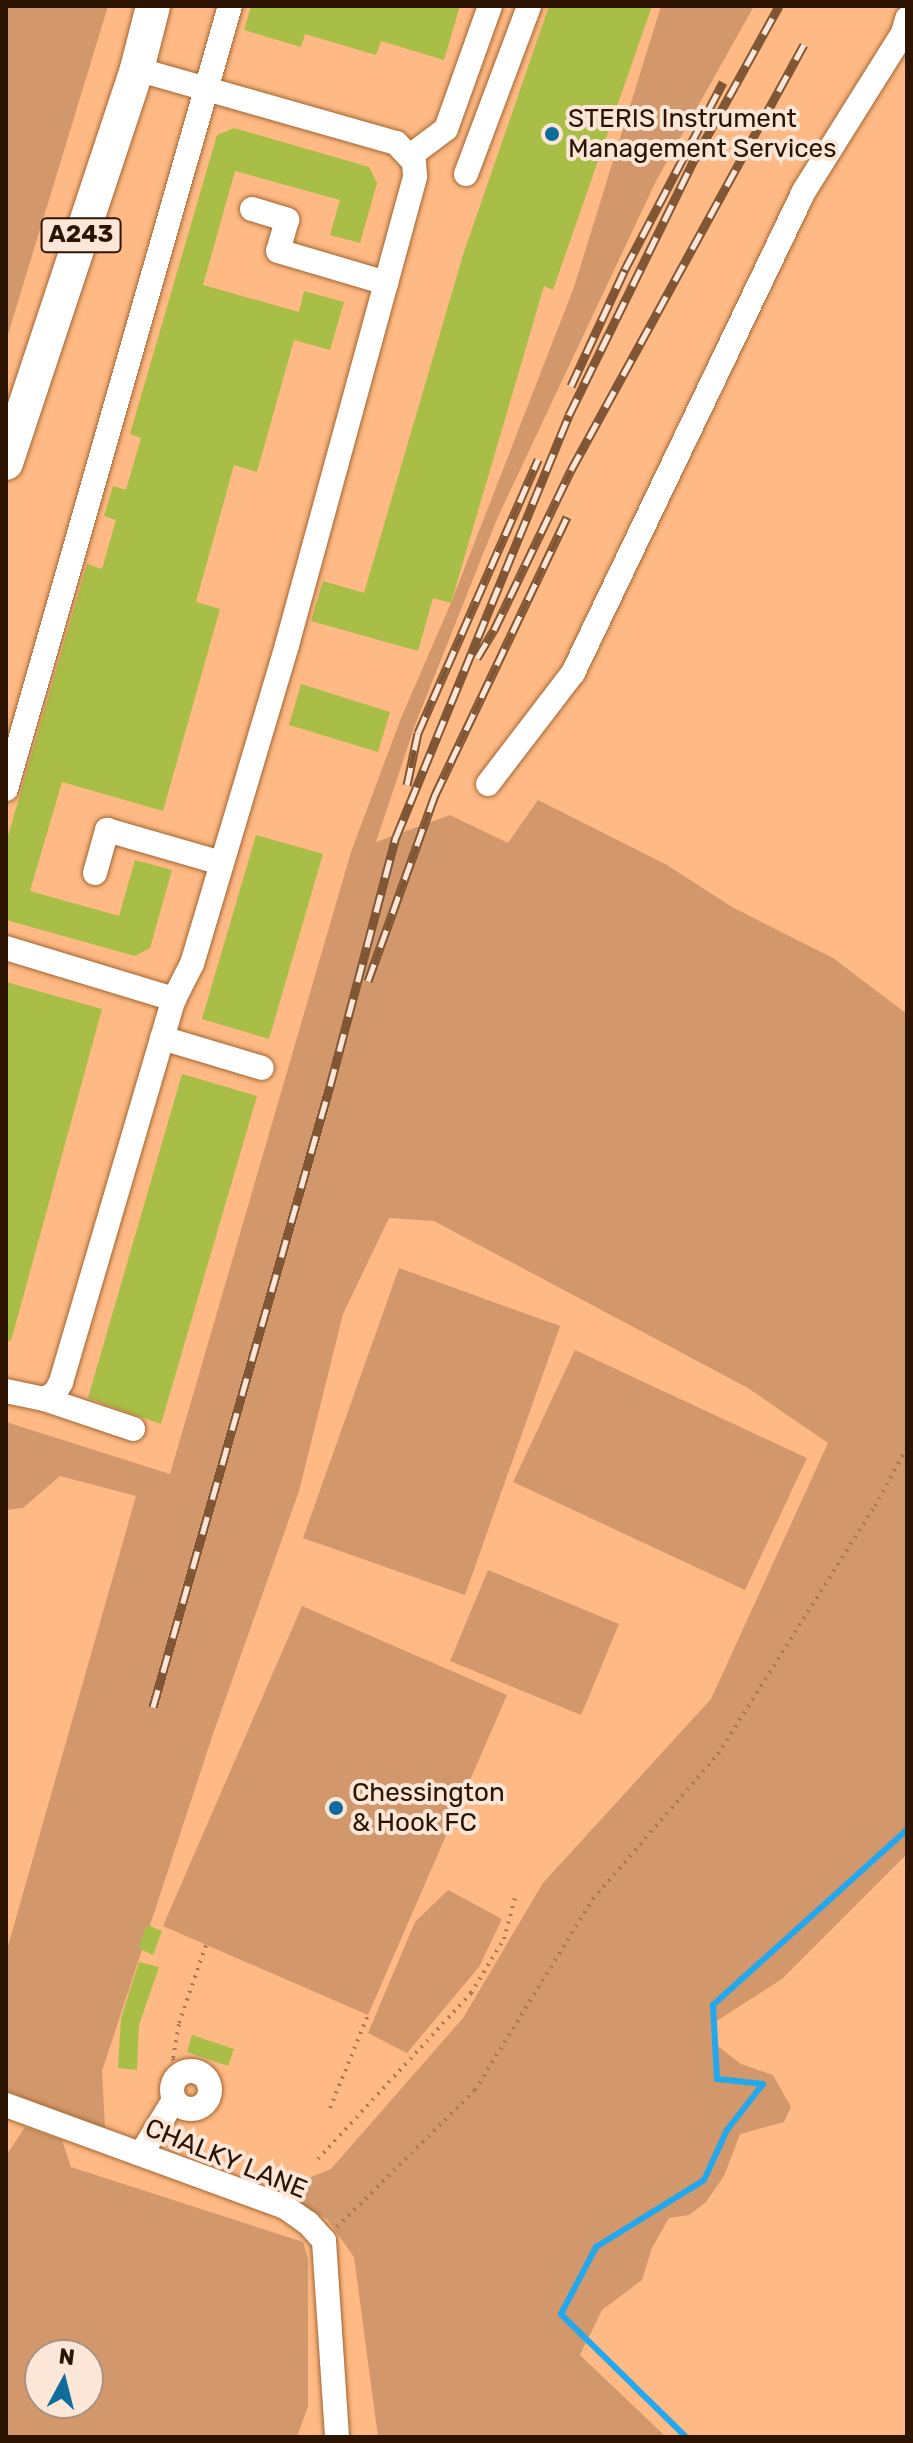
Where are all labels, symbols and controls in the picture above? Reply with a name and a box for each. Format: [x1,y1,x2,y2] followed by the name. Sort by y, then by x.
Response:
[568,103,836,164] place label: STERIS Instrument Management Services
[543,125,561,143] marker: STERIS Instrument Management Services
[39,215,123,255] road number: A243
[352,1777,505,1838] place label: Chessington & Hook FC
[327,1799,345,1817] marker: Chessington & Hook FC
[140,2112,312,2206] street label: CHALKY LANE
[24,2339,104,2419] north arrow
[57,2342,76,2371] text: N

